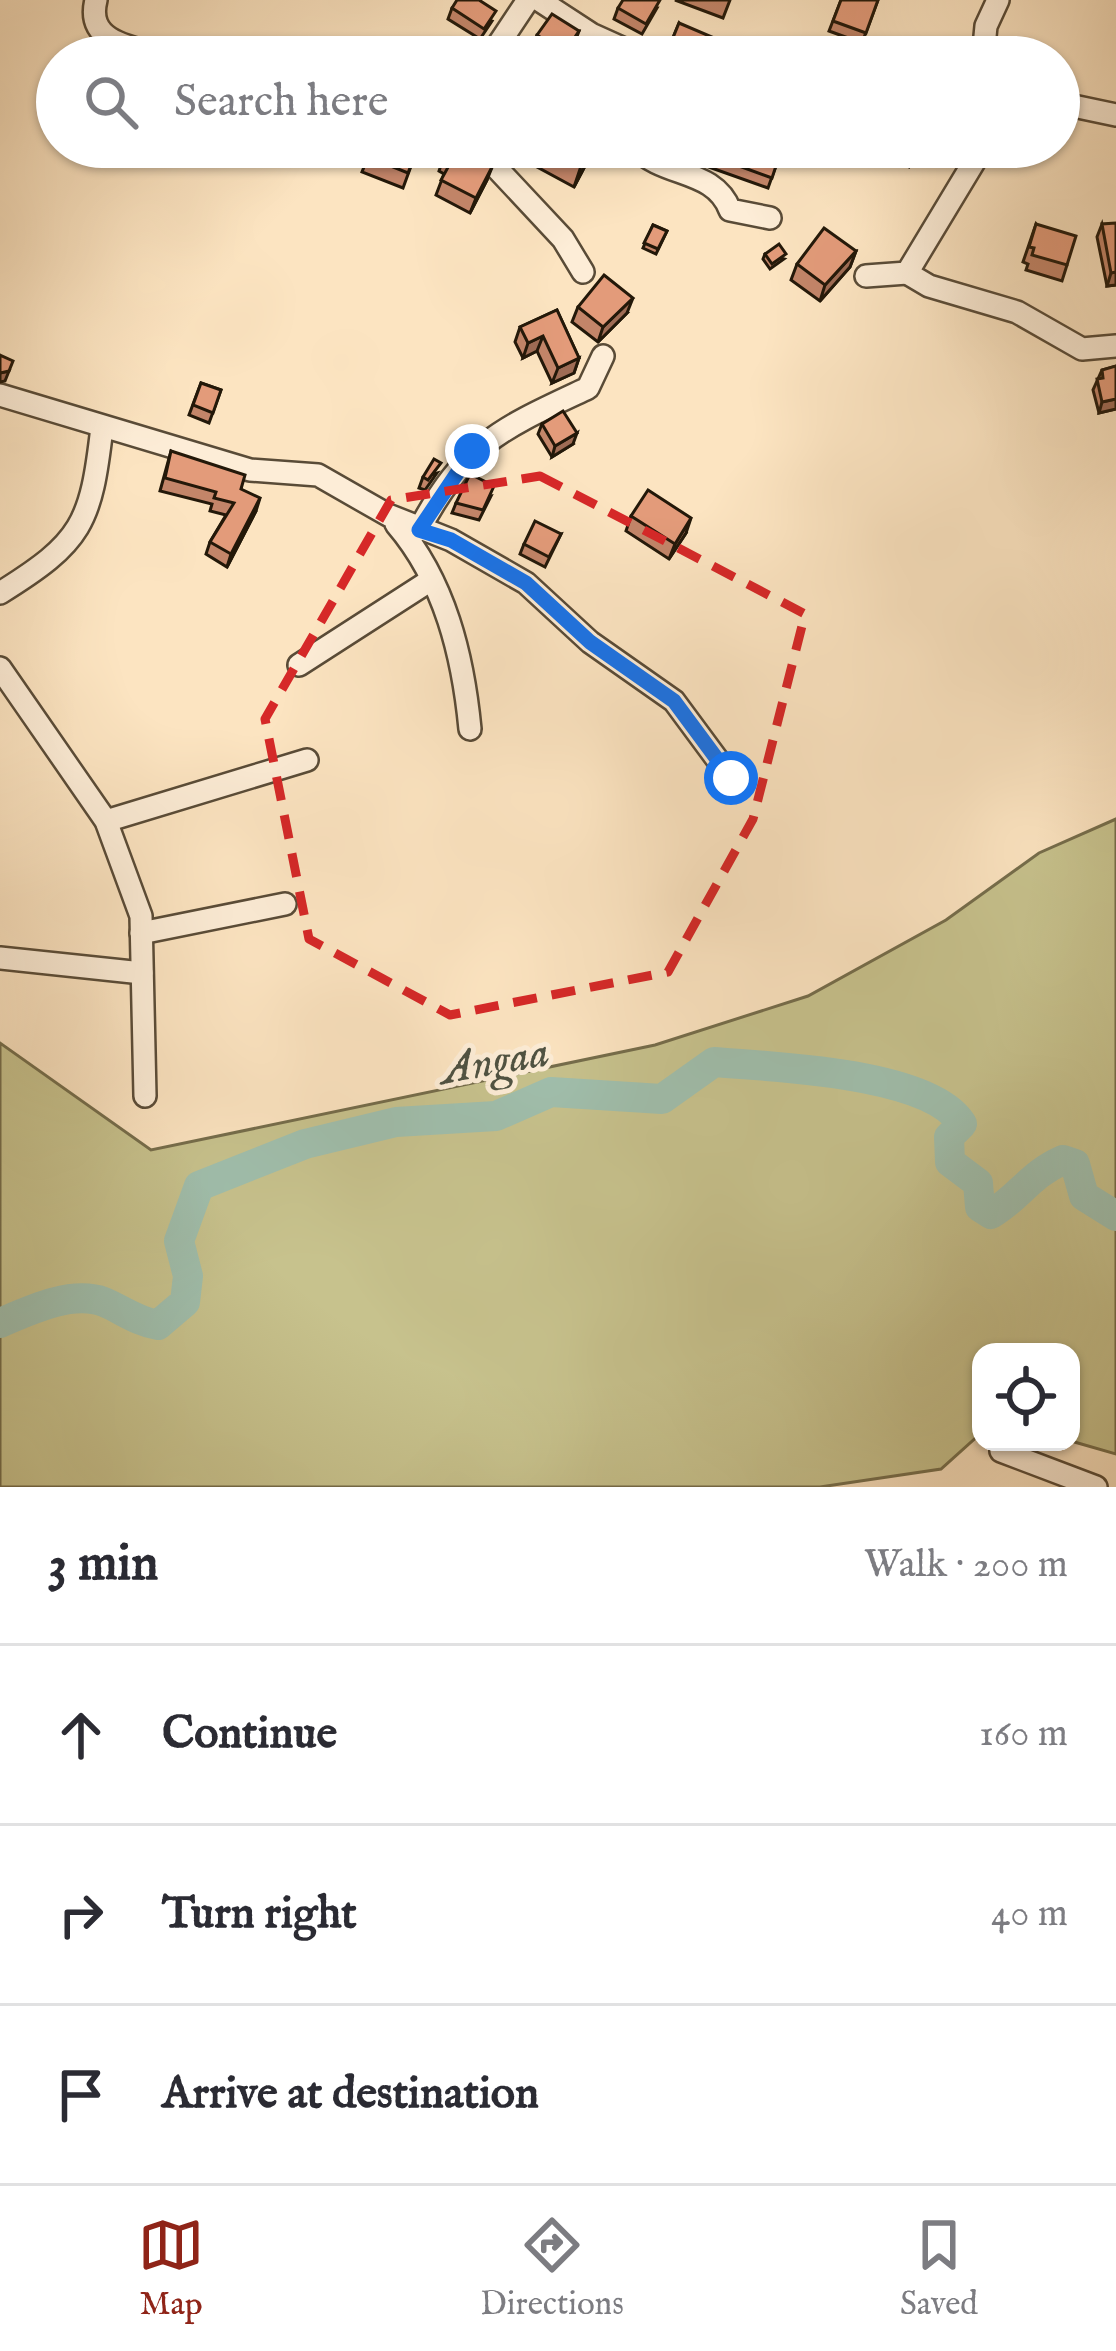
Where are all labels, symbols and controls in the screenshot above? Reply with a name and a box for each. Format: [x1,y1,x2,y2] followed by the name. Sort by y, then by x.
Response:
[36,36,1080,168] search box
[78,69,144,135] icon: search
[174,74,388,131] text: Search here
[445,424,499,478] route end
[704,751,758,805] route start
[432,1024,554,1101] water label: Angaa
[972,1343,1080,1451] map controls
[972,1343,1080,1451] button: locate
[48,1533,158,1598] text: 3 min
[864,1541,1068,1590] text: Walk · 200 m
[48,1702,114,1768] icon: ahead
[162,1706,337,1763] text: Continue
[979,1710,1068,1759] text: 160 m
[48,1882,114,1948] icon: right
[162,1886,357,1943] text: Turn right
[991,1890,1068,1939] text: 40 m
[48,2062,114,2128] icon: arrive
[162,2066,539,2123] text: Arrive at destination
[138,2212,204,2326] tab: Map
[480,2212,624,2326] tab: Directions
[900,2212,978,2326] tab: Saved

